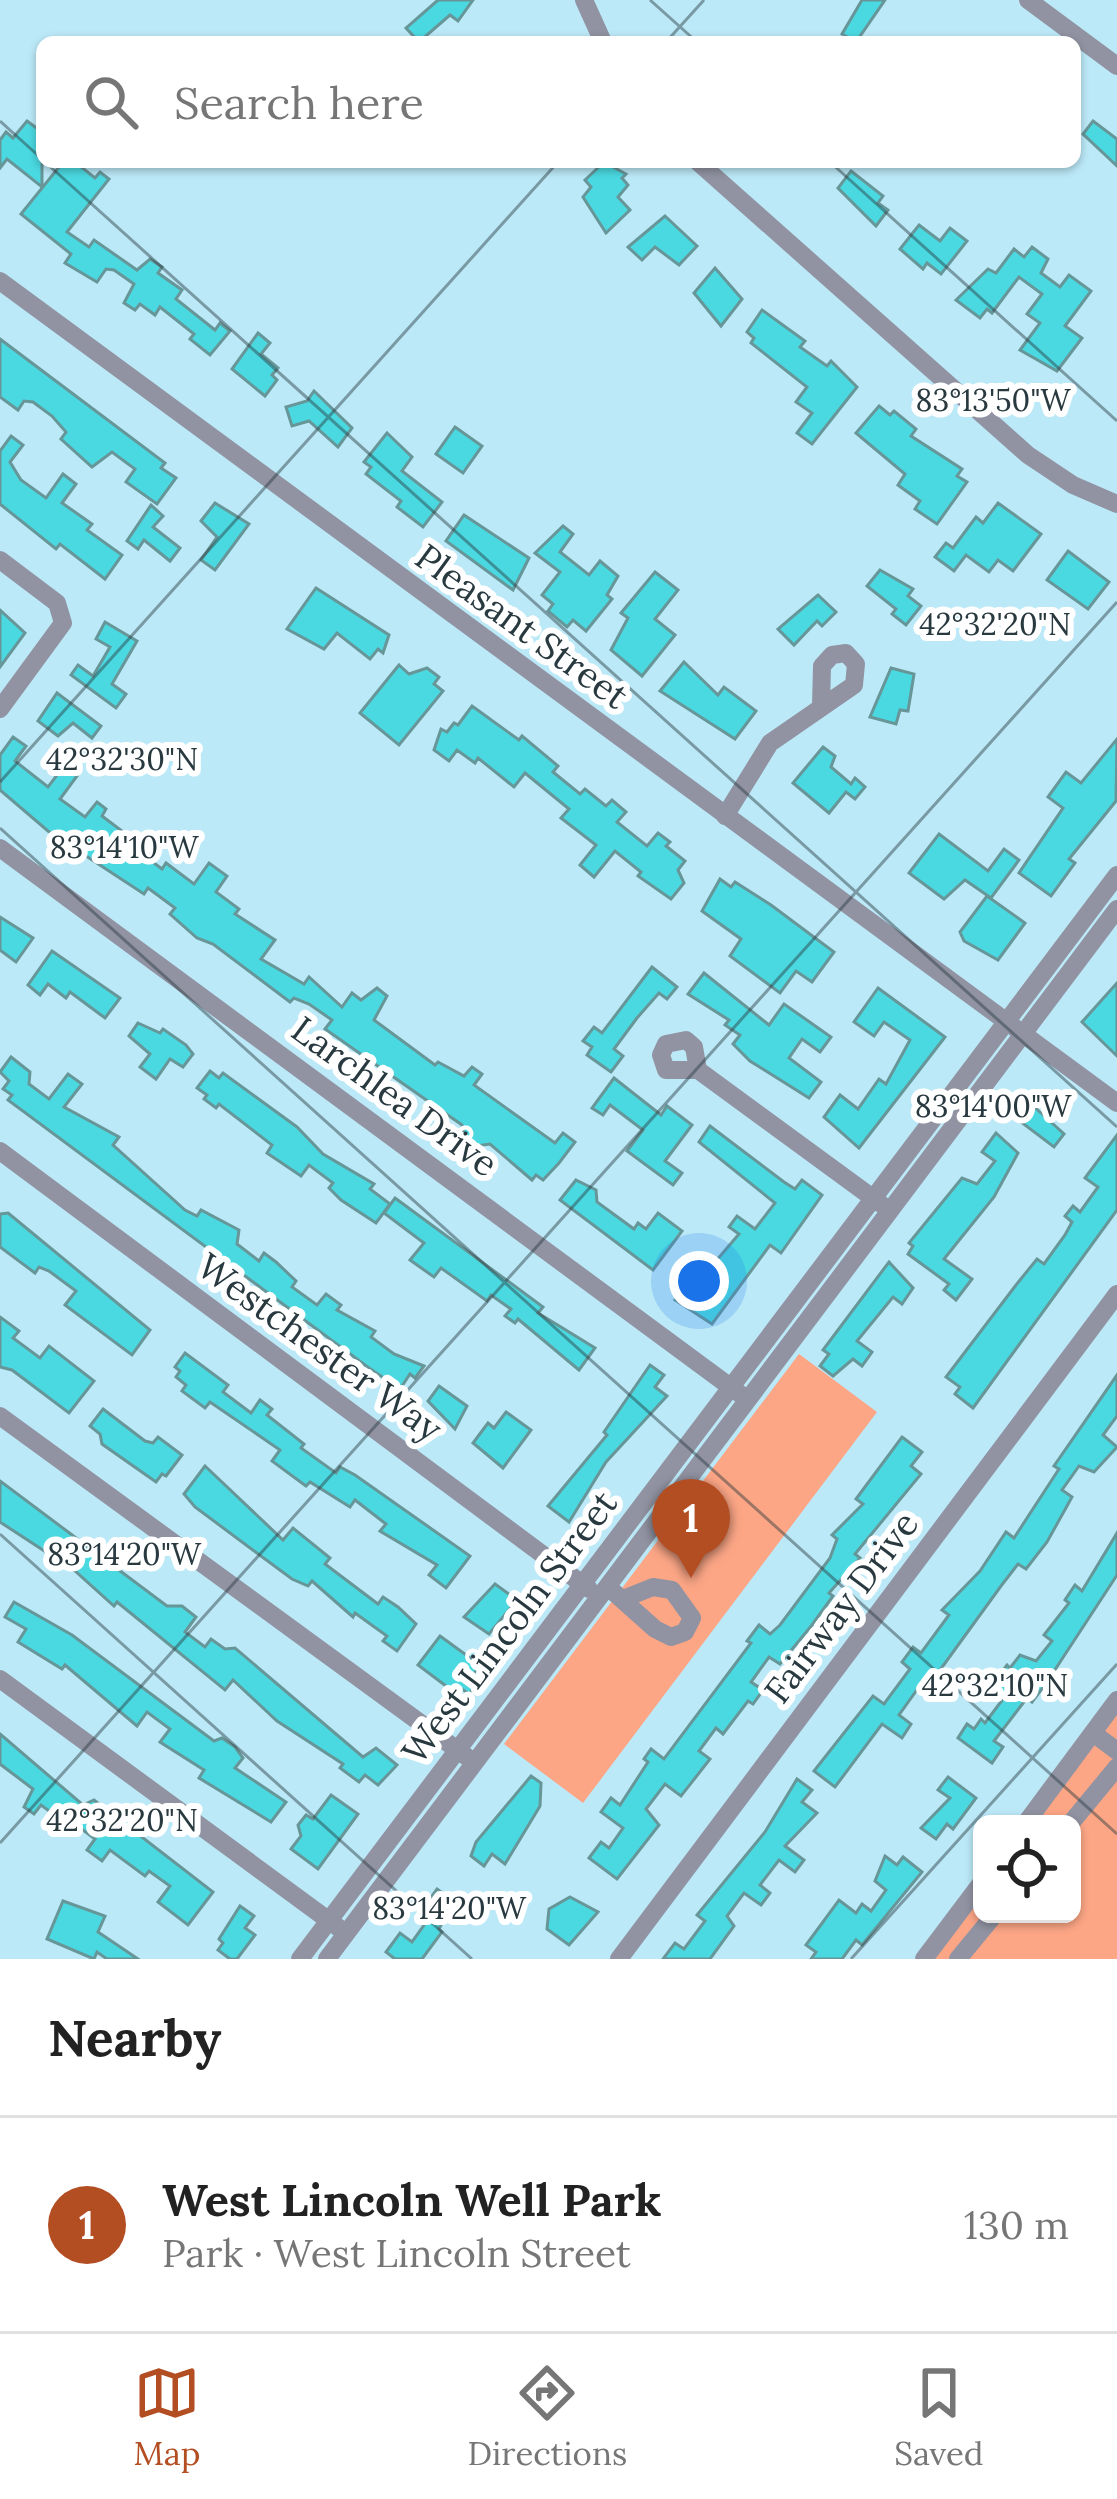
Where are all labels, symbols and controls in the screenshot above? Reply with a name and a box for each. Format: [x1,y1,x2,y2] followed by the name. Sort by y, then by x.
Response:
[36,36,1081,168] search box
[78,69,144,135] icon: search
[174,74,424,131] text: Search here
[916,381,1072,419] text: 83°13'50"W
[407,533,637,719] street label: Pleasant Street
[919,605,1071,643] text: 42°32'20"N
[46,740,198,778] text: 42°32'30"N
[50,828,199,866] text: 83°14'10"W
[283,1006,507,1186] street label: Larchlea Drive
[915,1087,1072,1125] text: 83°14'00"W
[189,1243,451,1451] street label: Westchester Way
[669,1251,729,1311] your location
[652,1479,730,1578] pin: 1
[391,1481,627,1773] street label: West Lincoln Street
[754,1502,928,1712] street label: Fairway Drive
[47,1535,202,1573] text: 83°14'20"W
[922,1666,1068,1704] text: 42°32'10"N
[46,1801,198,1839] text: 42°32'20"N
[973,1815,1081,1923] map controls
[973,1815,1081,1923] button: locate
[372,1889,527,1927] text: 83°14'20"W
[48,2005,221,2070] text: Nearby
[162,2171,662,2228] text: West Lincoln Well Park
[79,2200,95,2250] text: 1
[964,2200,1069,2250] text: 130 m
[162,2228,631,2278] text: Park · West Lincoln Street
[133,2360,201,2474] tab: Map
[468,2360,627,2474] tab: Directions
[894,2360,983,2474] tab: Saved

